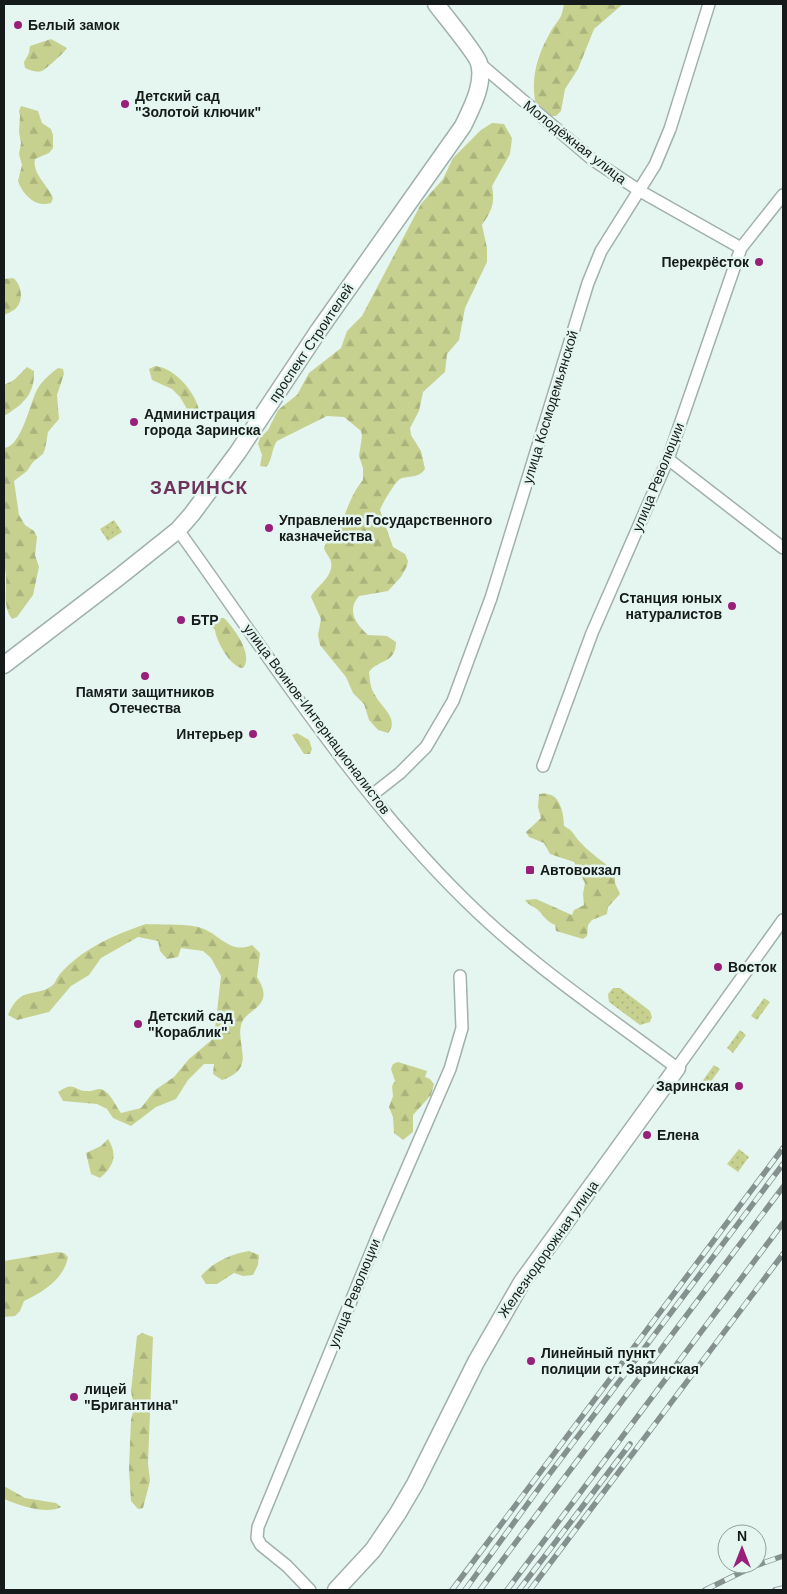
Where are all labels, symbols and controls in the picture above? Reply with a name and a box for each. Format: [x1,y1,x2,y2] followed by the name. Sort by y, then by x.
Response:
[28,17,120,33] place label: Белый замок
[12,19,24,31] marker: Белый замок
[135,88,261,120] place label: Детский сад "Золотой ключик"
[520,97,630,187] street label: Молодёжная улица
[119,98,131,110] marker: Детский сад "Золотой ключик"
[661,254,750,270] place label: Перекрёсток
[753,256,765,268] marker: Перекрёсток
[265,281,357,405] street label: проспект Строителей
[519,328,581,486] street label: улица Космодемьянской
[144,406,261,438] place label: Администрация города Заринска
[128,416,140,428] marker: Администрация города Заринска
[629,420,687,534] street label: улица Революции
[150,477,248,498] district label: ЗАРИНСК
[279,512,492,544] place label: Управление Государственного казначейства
[263,522,275,534] marker: Управление Государственного казначейства
[619,590,722,622] place label: Станция юных натуралистов
[726,600,738,612] marker: Станция юных натуралистов
[191,612,219,628] place label: БТР
[175,614,187,626] marker: БТР
[240,621,394,817] street label: улица Воинов-Интернационалистов
[139,670,151,682] marker: Памяти защитников Отечества
[76,684,215,716] place label: Памяти защитников Отечества
[176,726,243,742] place label: Интерьер
[247,728,259,740] marker: Интерьер
[540,862,621,878] place label: Автовокзал
[524,864,536,876] marker: Автовокзал
[728,959,777,975] place label: Восток
[712,961,724,973] marker: Восток
[148,1008,233,1040] place label: Детский сад "Кораблик"
[132,1018,144,1030] marker: Детский сад "Кораблик"
[656,1078,729,1094] place label: Заринская
[733,1080,745,1092] marker: Заринская
[657,1127,699,1143] place label: Елена
[641,1129,653,1141] marker: Елена
[495,1177,602,1321] street label: Железнодорожная улица
[325,1236,383,1350] street label: улица Революции
[541,1345,699,1377] place label: Линейный пункт полиции ст. Заринская
[525,1355,537,1367] marker: Линейный пункт полиции ст. Заринская
[84,1381,178,1413] place label: лицей "Бригантина"
[68,1391,80,1403] marker: лицей "Бригантина"
[717,1524,767,1574] north arrow
[737,1528,747,1544] text: N

